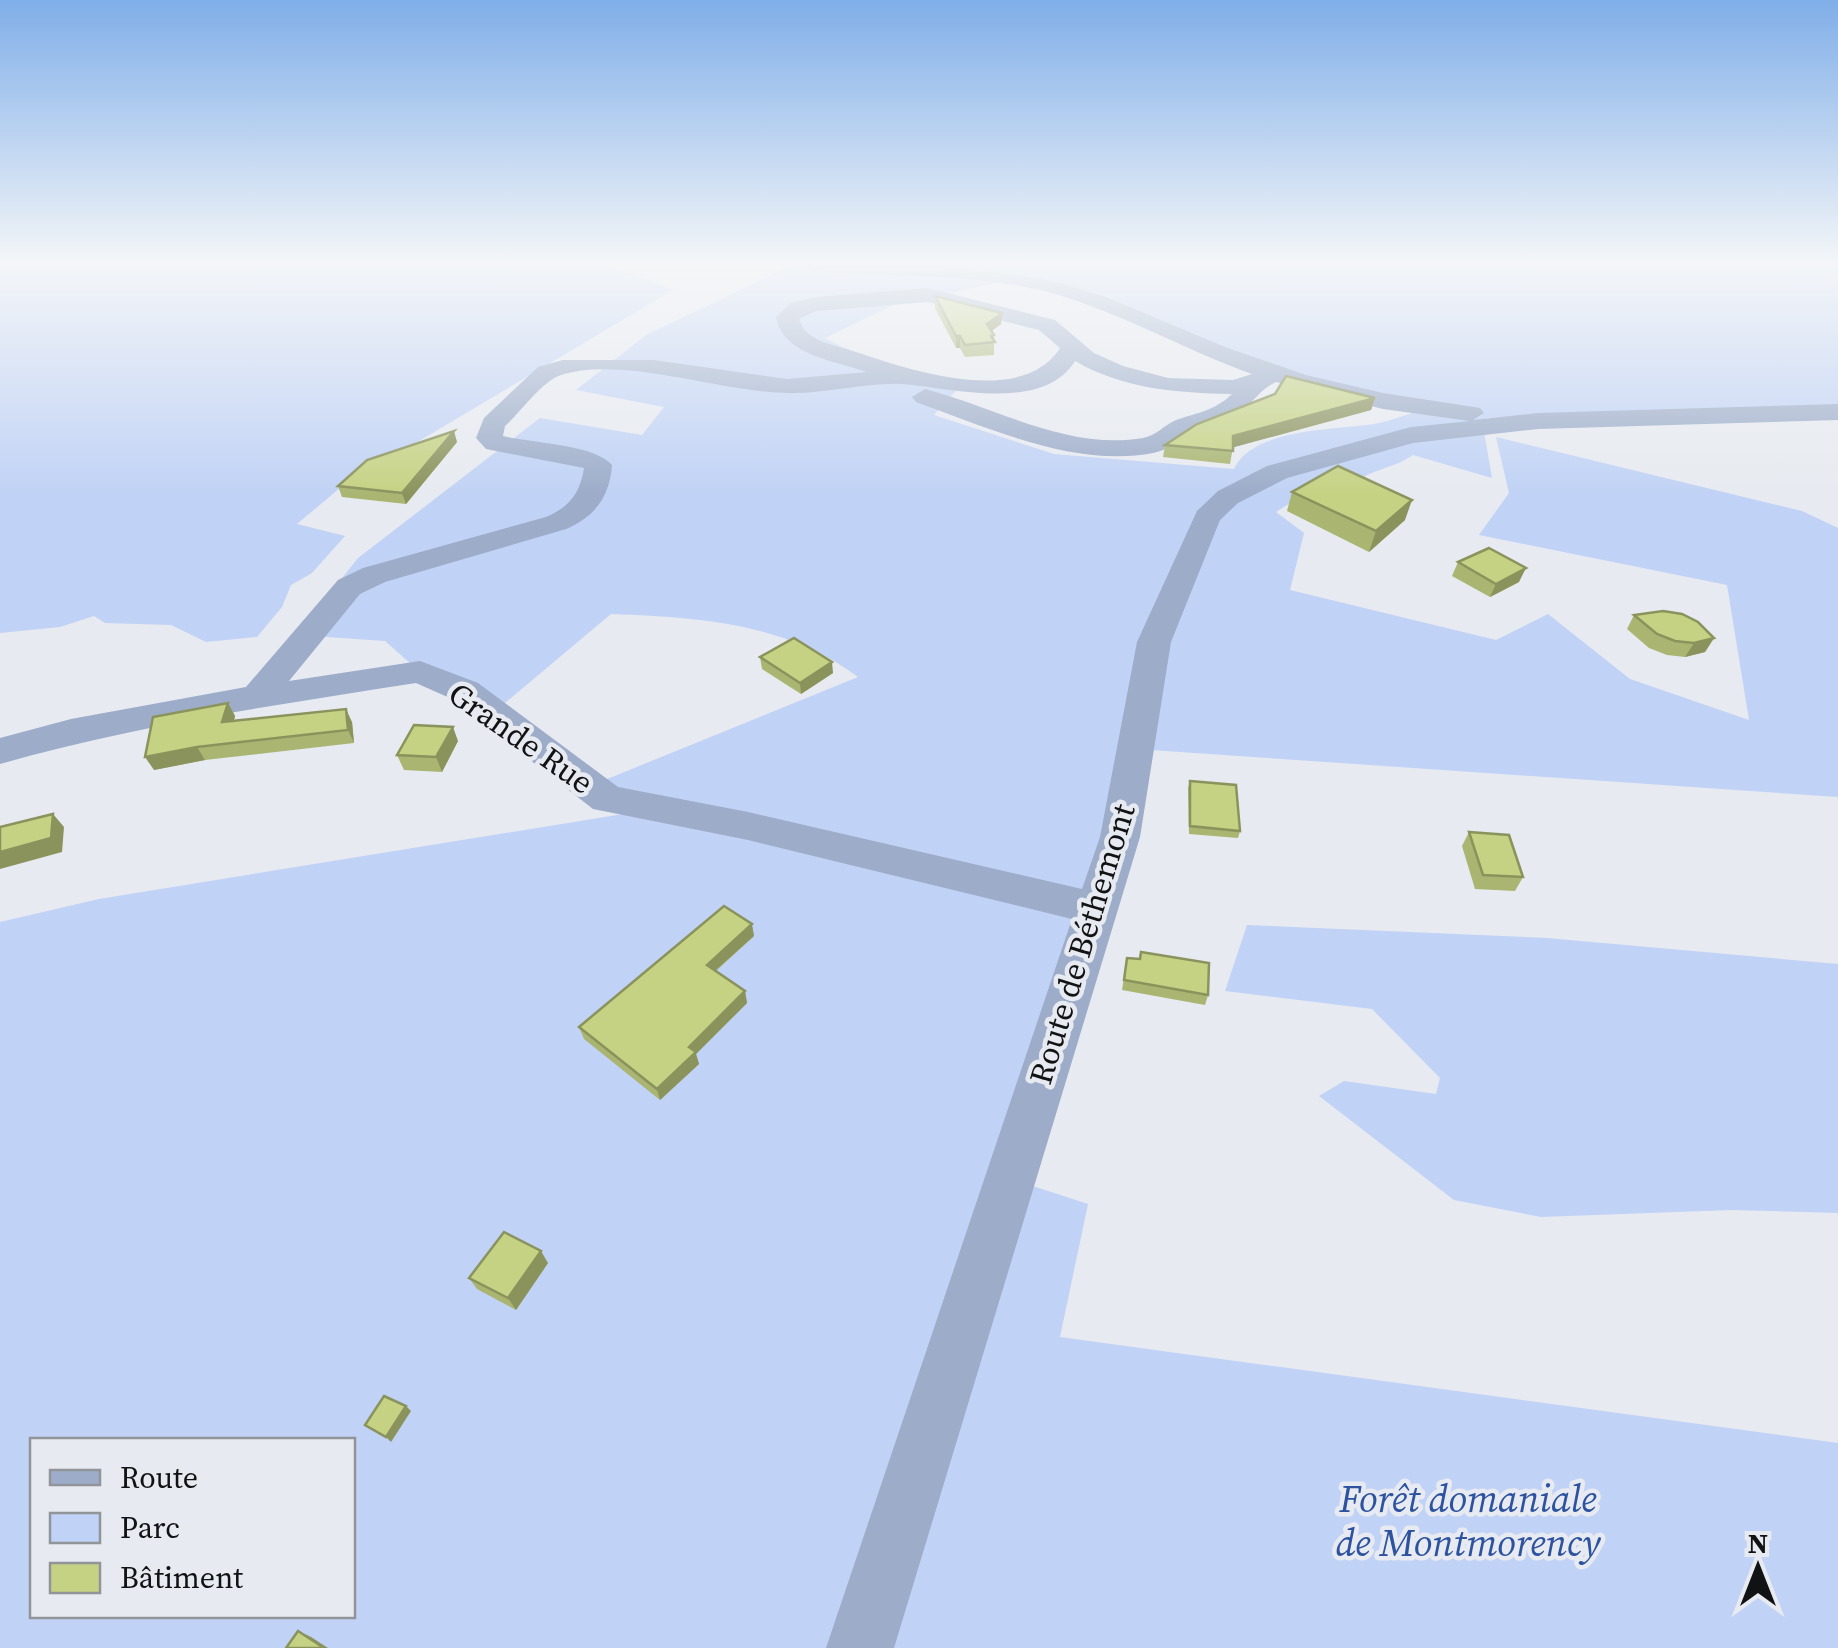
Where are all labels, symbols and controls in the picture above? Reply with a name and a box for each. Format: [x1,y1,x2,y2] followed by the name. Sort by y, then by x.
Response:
[440,672,602,804] street label: Grande Rue
[1018,798,1146,1090] street label: Route de Béthemont
[30,1438,355,1618] legend
[120,1457,198,1498] text: Route
[1335,1473,1601,1569] park label: Forêt domaniale de Montmorency
[120,1507,180,1548] text: Parc
[1708,1518,1808,1618] north arrow
[1748,1524,1768,1562] text: N
[120,1557,243,1598] text: Bâtiment

